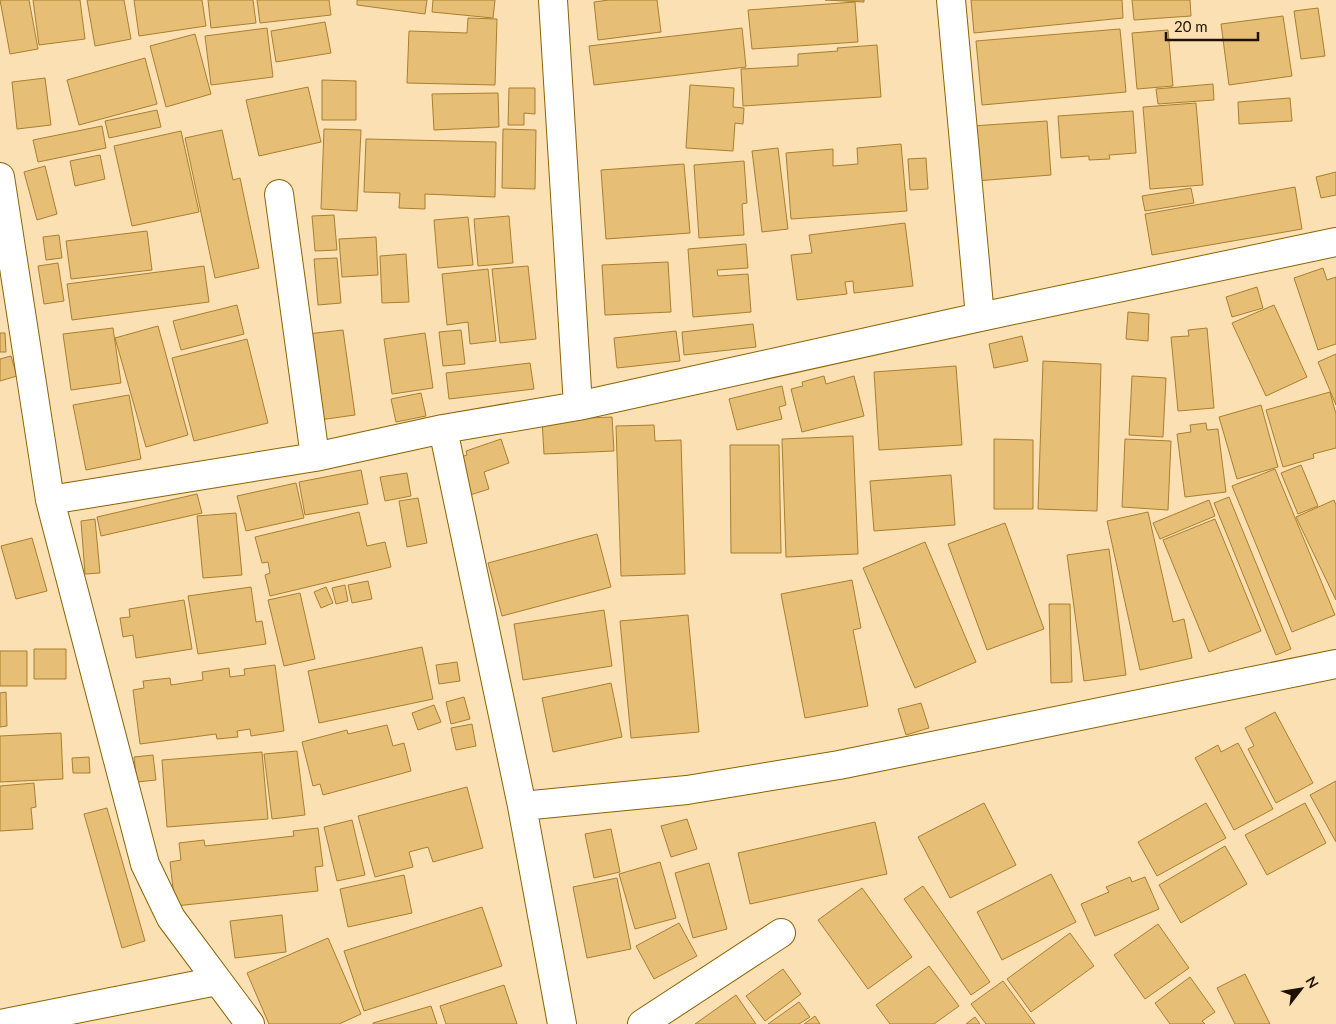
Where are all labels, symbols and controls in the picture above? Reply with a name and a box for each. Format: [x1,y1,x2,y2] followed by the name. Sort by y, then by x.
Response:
[1166,10,1258,42] scale bar
[1174,17,1208,35] text: 20 m
[1276,964,1326,1014] north arrow
[1303,973,1323,991] text: N

